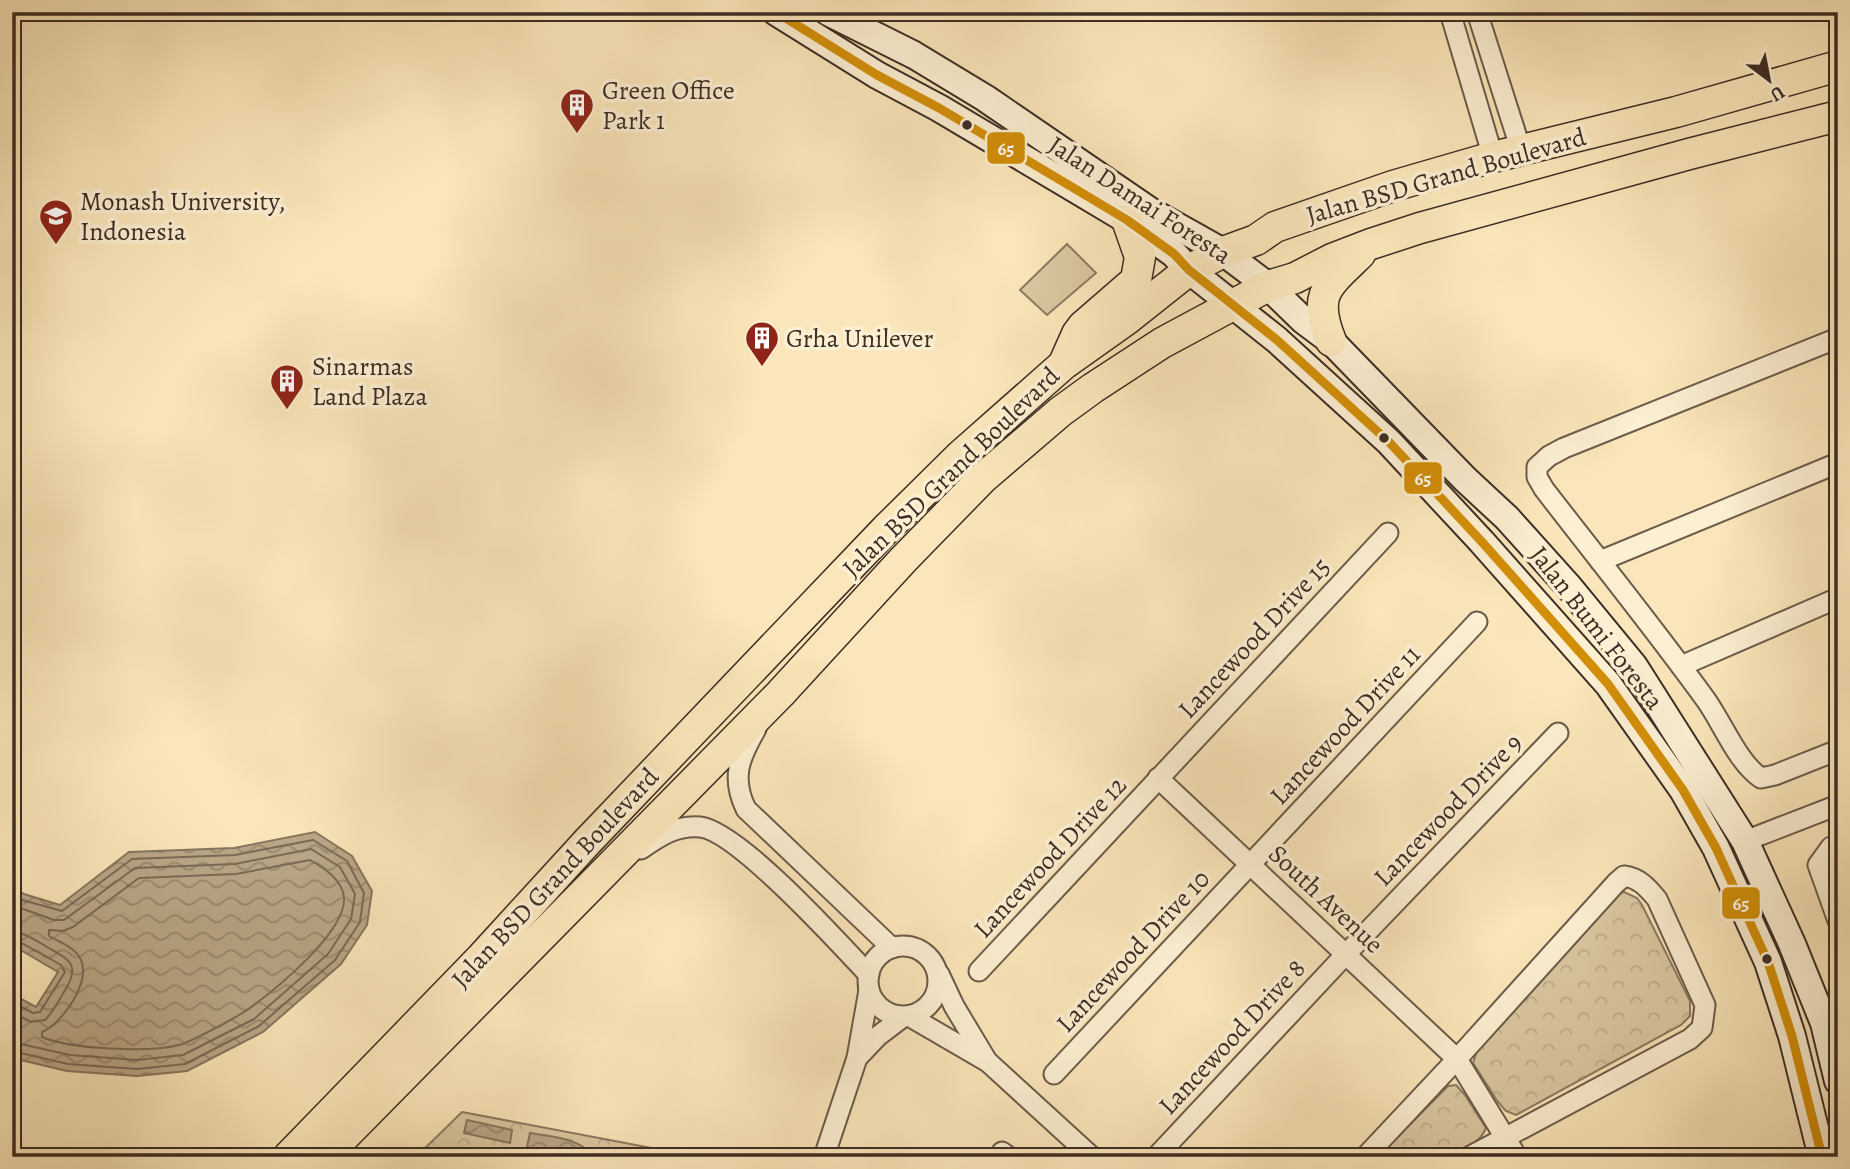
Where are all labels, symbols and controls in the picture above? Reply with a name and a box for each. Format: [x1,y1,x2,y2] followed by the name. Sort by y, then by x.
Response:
[1734,46,1804,116] north arrow
[602,73,735,138] place label: Green Office Park 1
[1765,79,1790,108] text: U
[558,86,596,135] building icon: Green Office Park 1
[960,118,974,132] unlabelled marker
[1302,119,1590,233] street label: Jalan BSD Grand Boulevard
[1042,128,1238,272] street label: Jalan Damai Foresta
[986,131,1026,165] line badge: 65
[998,136,1015,162] text: 65
[80,184,286,249] place label: Monash University, Indonesia
[37,197,75,246] school or university icon: Monash University, Indonesia
[743,319,781,368] building icon: Grha Unilever
[786,321,933,356] place label: Grha Unilever
[312,349,428,414] place label: Sinarmas Land Plaza
[835,359,1067,585] street label: Jalan BSD Grand Boulevard
[268,362,306,411] building icon: Sinarmas Land Plaza
[1377,431,1391,445] unlabelled marker
[1403,461,1443,495] line badge: 65
[1415,466,1432,492] text: 65
[1522,539,1672,717] street label: Jalan Bumi Foresta
[1170,550,1338,726] street label: Lancewood Drive 15
[1262,638,1428,812] street label: Lancewood Drive 11
[1366,726,1530,894] street label: Lancewood Drive 9
[443,760,667,996] street label: Jalan BSD Grand Boulevard
[966,768,1134,946] street label: Lancewood Drive 12
[1261,837,1391,961] street label: South Avenue
[1048,862,1218,1040] street label: Lancewood Drive 10
[1721,886,1761,920] line badge: 65
[1733,891,1750,917] text: 65
[1151,952,1313,1122] street label: Lancewood Drive 8
[1760,952,1774,966] unlabelled marker

